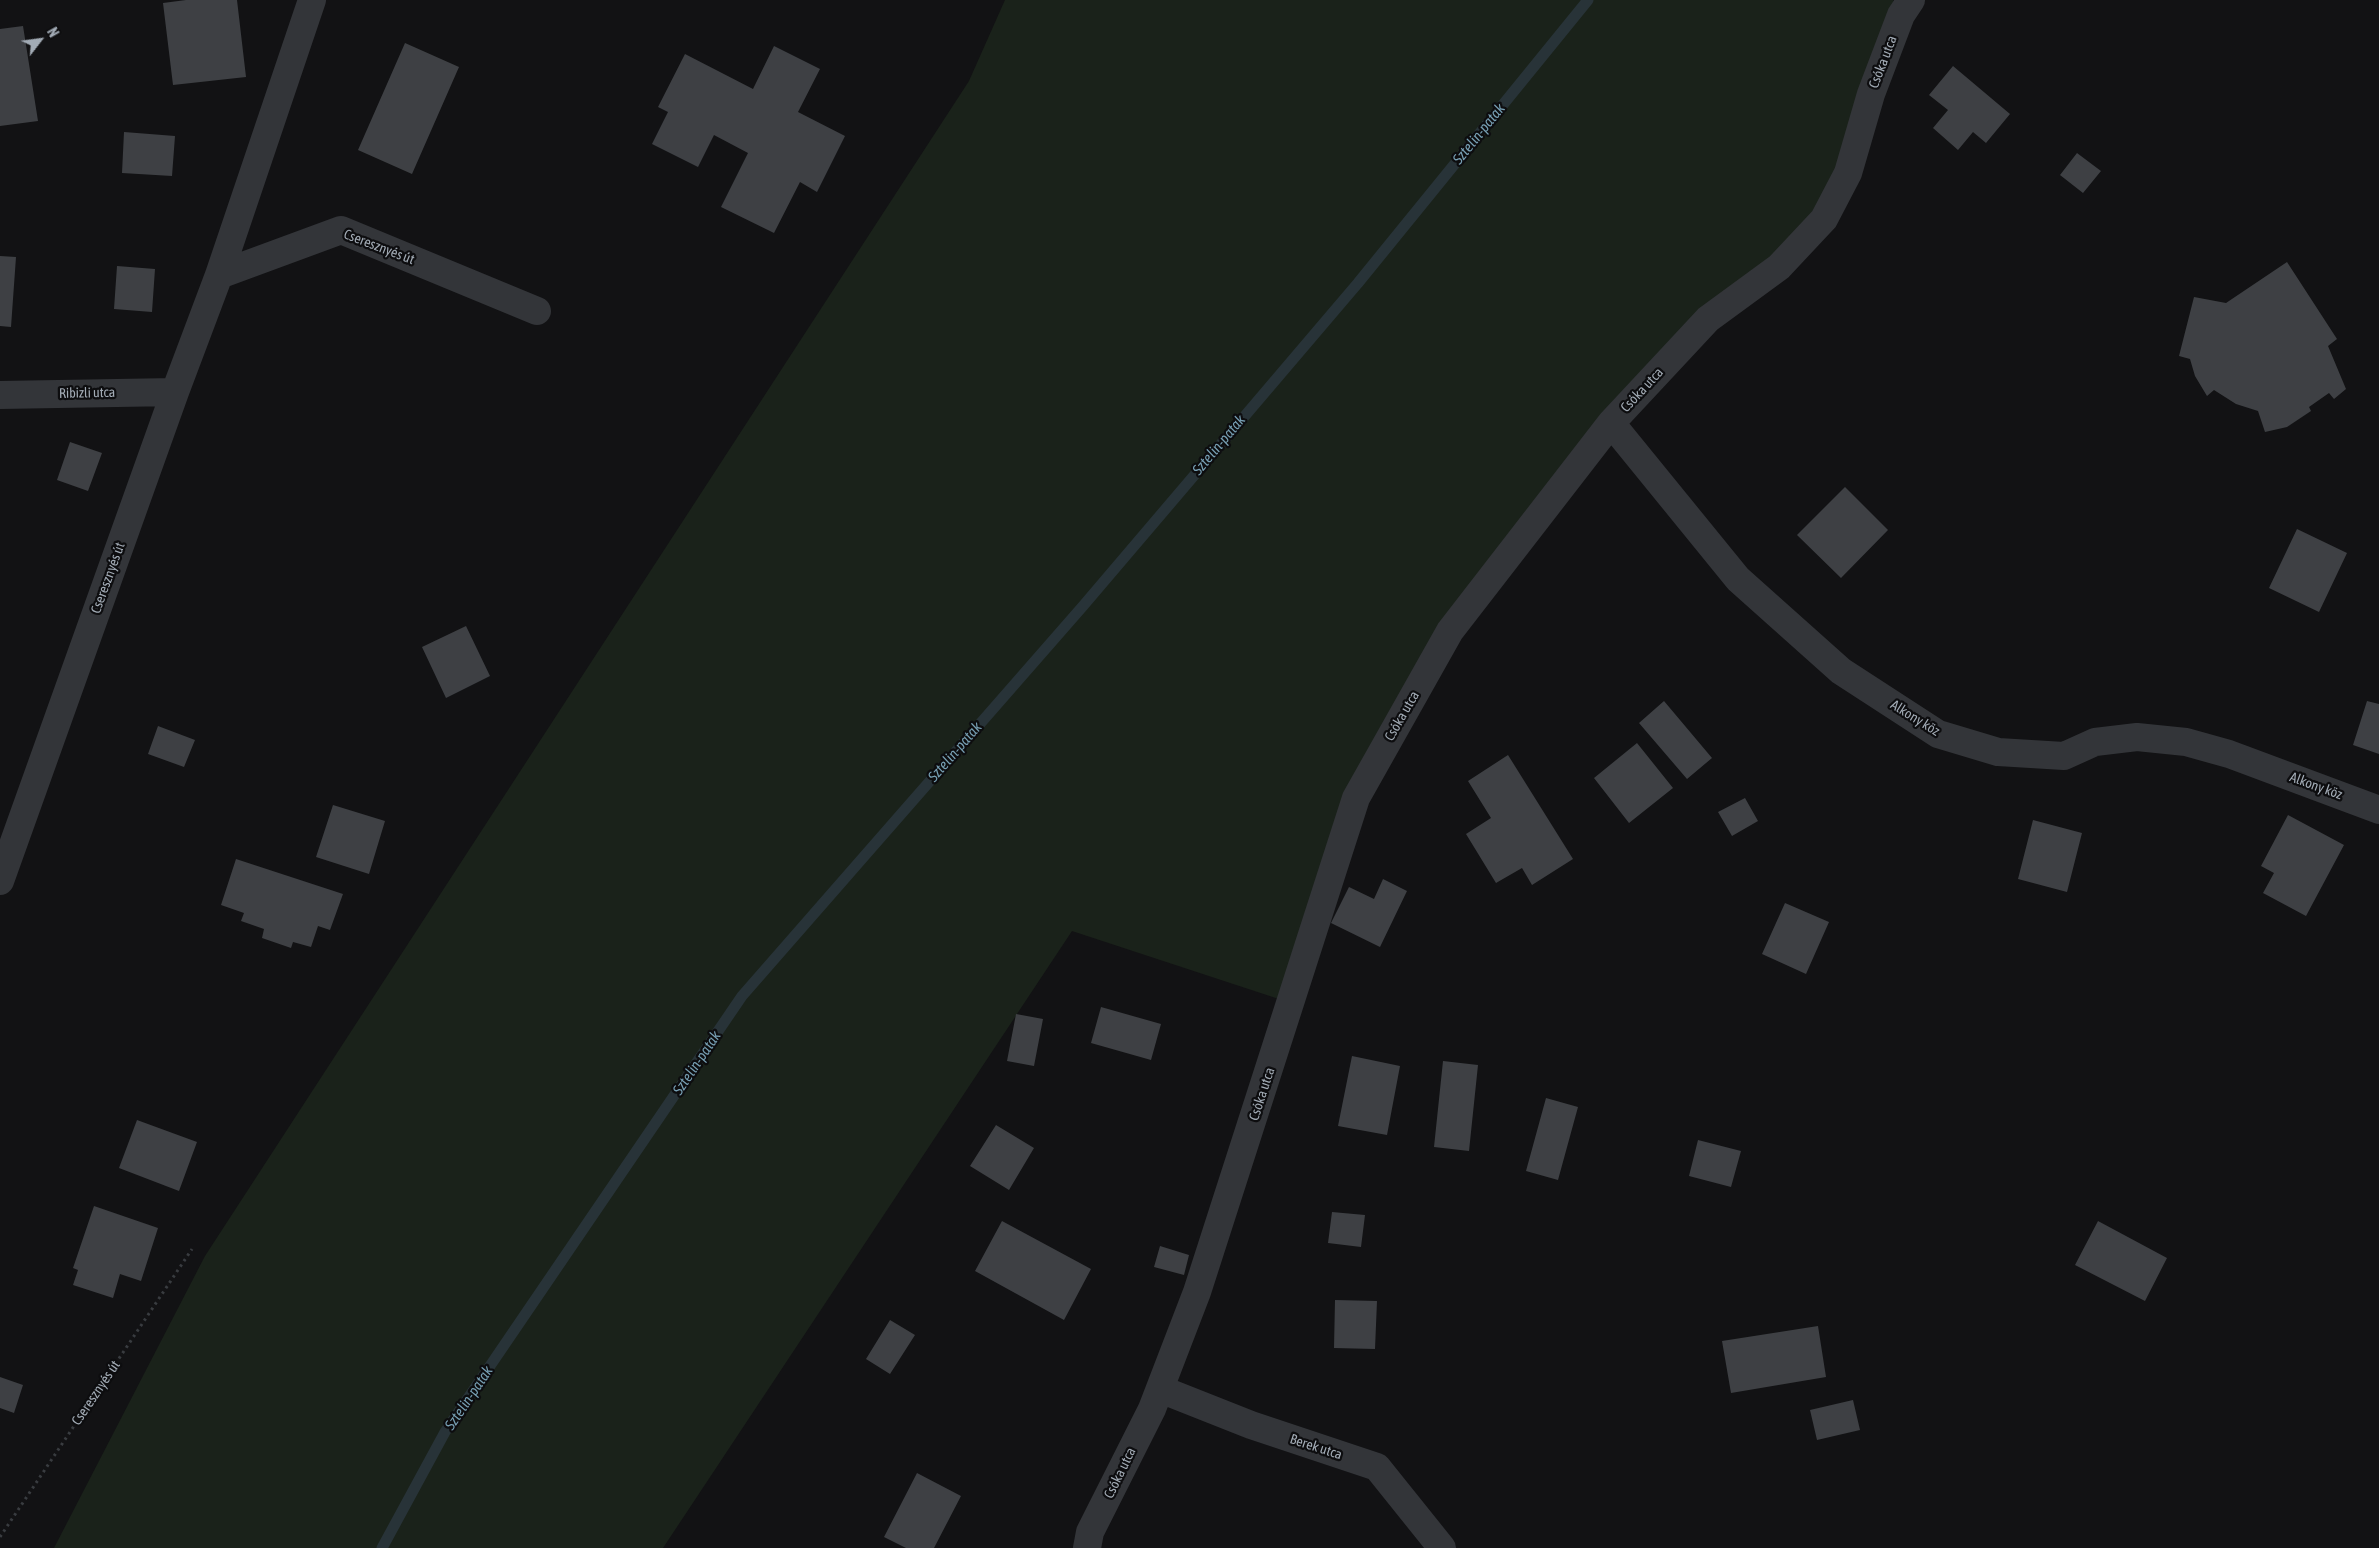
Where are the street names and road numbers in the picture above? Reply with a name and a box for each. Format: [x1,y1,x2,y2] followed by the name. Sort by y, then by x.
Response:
[1865,33,1901,91] street label: Csóka utca
[341,226,417,268] street label: Cseresznyés út
[1617,364,1667,416] street label: Csóka utca
[59,384,115,402] street label: Ribizli utca
[87,540,129,616] street label: Cseresznyés út
[1381,688,1423,744] street label: Csóka utca
[1887,696,1943,740] street label: Alkony köz
[2287,769,2345,803] street label: Alkony köz
[1246,1065,1278,1123] street label: Csóka utca
[68,1357,124,1429] street label: Cseresznyés út
[1288,1431,1344,1463] street label: Berek utca
[1100,1445,1140,1501] street label: Csóka utca

